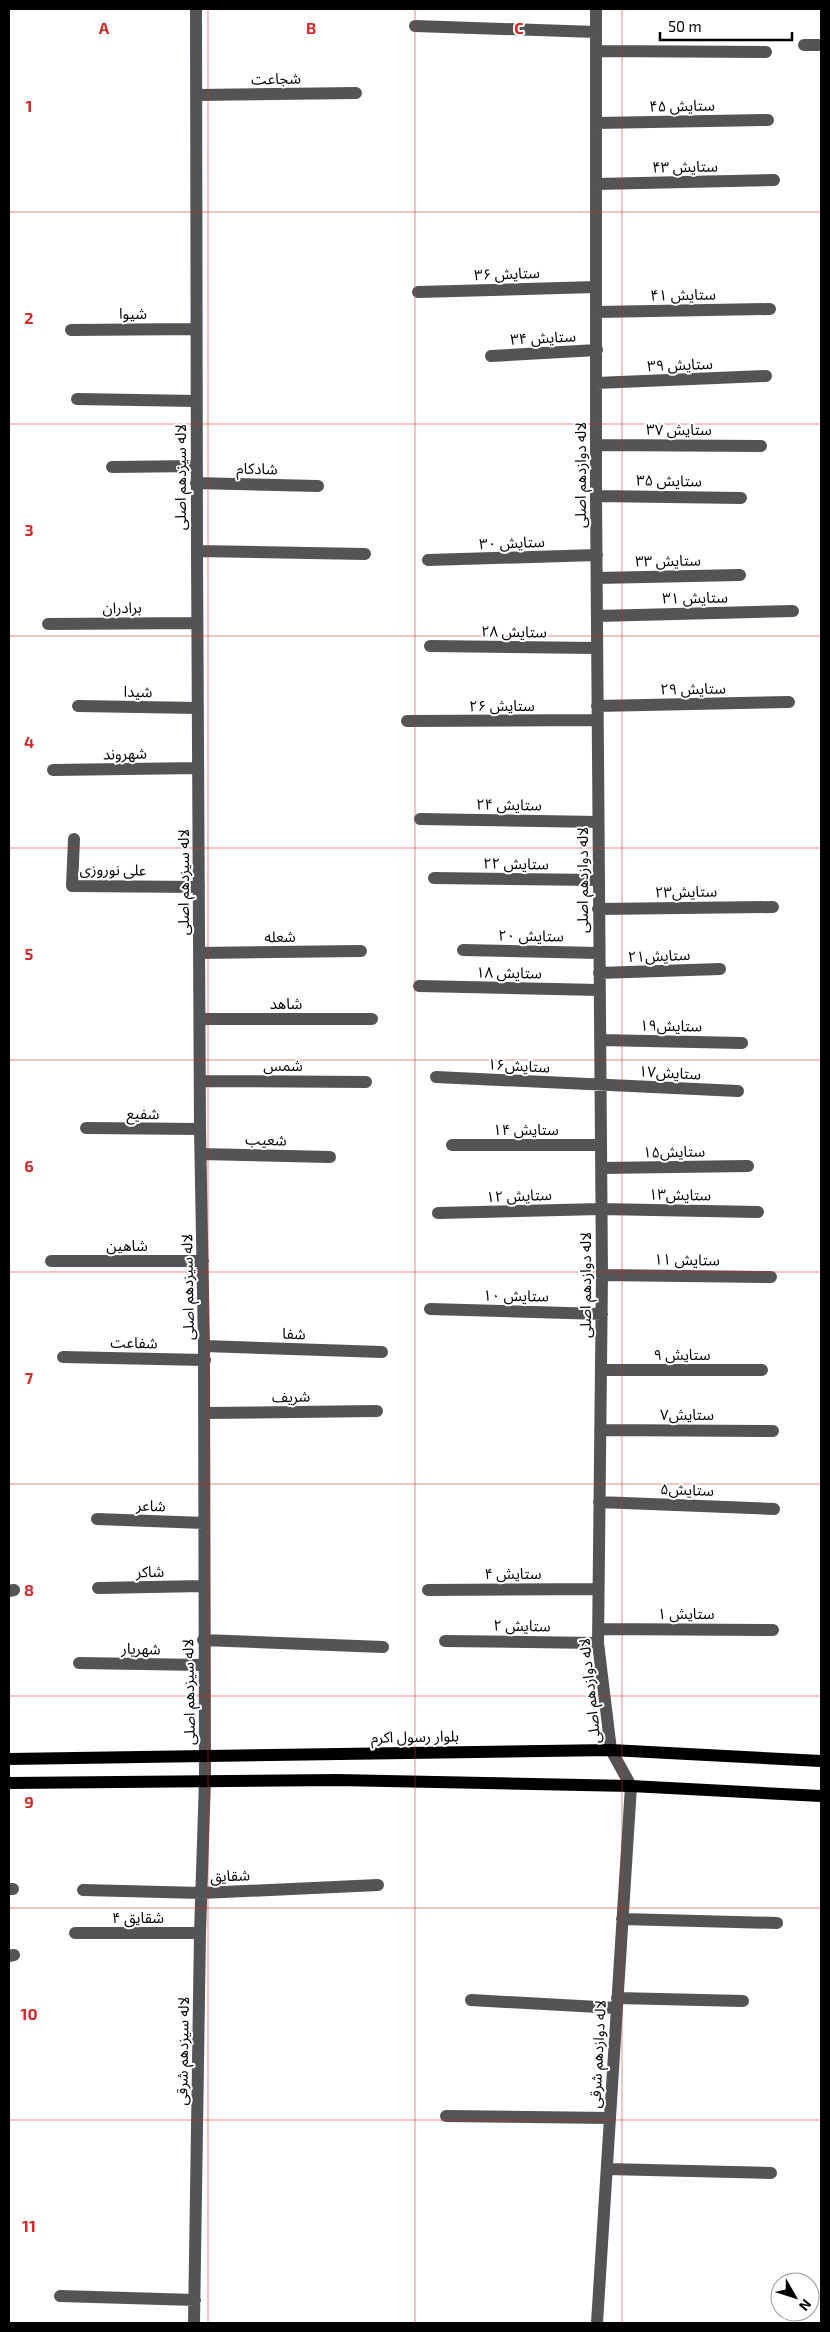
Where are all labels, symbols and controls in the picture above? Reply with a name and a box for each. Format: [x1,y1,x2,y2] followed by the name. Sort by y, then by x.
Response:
[660,10,792,42] scale bar
[668,17,702,35] text: 50 m
[99,18,110,37] text: A
[306,18,316,37] text: B
[514,18,524,37] text: C
[251,69,301,87] street label: شجاعت
[649,95,715,116] street label: ستایش ۴۵
[26,96,32,115] text: 1
[652,156,718,177] street label: ستایش ۴۳
[474,263,540,284] street label: ستایش ۳۶
[650,284,716,305] street label: ستایش ۴۱
[119,304,147,323] street label: شیوا
[24,308,34,327] text: 2
[510,326,577,349] street label: ستایش ۳۴
[647,354,713,375] street label: ستایش ۳۹
[646,420,712,439] street label: ستایش ۳۷
[571,422,592,528] street label: لاله دوازدهم اصلی
[171,424,192,530] street label: لاله سیزدهم اصلی
[236,459,278,480] street label: شادکام
[636,470,702,491] street label: ستایش ۳۵
[24,520,34,539] text: 3
[479,532,545,553] street label: ستایش ۳۰
[635,550,701,571] street label: ستایش ۳۳
[662,587,728,608] street label: ستایش ۳۱
[102,598,142,617] street label: برادران
[481,621,547,642] street label: ستایش ۲۸
[660,678,726,699] street label: ستایش ۲۹
[123,682,153,700] street label: شیدا
[469,696,535,715] street label: ستایش ۲۶
[24,732,34,751] text: 4
[103,744,147,763] street label: شهروند
[476,794,542,815] street label: ستایش ۲۴
[573,827,594,933] street label: لاله دوازدهم اصلی
[174,829,195,935] street label: لاله سیزدهم اصلی
[483,853,549,874] street label: ستایش ۲۲
[79,859,147,880] street label: علی نوروزی
[655,881,718,902] street label: ستایش۲۳
[498,925,564,946] street label: ستایش ۲۰
[264,927,296,945] street label: شعله
[25,944,34,963] text: 5
[627,945,691,966] street label: ستایش۲۱
[476,962,542,983] street label: ستایش ۱۸
[270,994,303,1012] street label: شاهد
[640,1015,703,1036] street label: ستایش۱۹
[487,1054,551,1077] street label: ستایش۱۶
[263,1056,303,1075] street label: شمس
[638,1061,702,1084] street label: ستایش۱۷
[126,1104,160,1126] street label: شفیع
[493,1120,559,1139] street label: ستایش ۱۴
[245,1129,287,1149] street label: شعیب
[643,1141,706,1162] street label: ستایش۱۵
[24,1156,34,1175] text: 6
[649,1184,712,1205] street label: ستایش۱۳
[486,1185,552,1206] street label: ستایش ۱۲
[576,1232,597,1338] street label: لاله دوازدهم اصلی
[177,1234,200,1340] street label: لاله سیزدهم اصلی
[106,1236,148,1255] street label: شاهین
[654,1249,720,1270] street label: ستایش ۱۱
[483,1285,549,1306] street label: ستایش ۱۰
[282,1324,306,1342] street label: شفا
[110,1333,158,1351] street label: شفاعت
[653,1345,711,1364] street label: ستایش ۹
[25,1368,34,1387] text: 7
[272,1387,311,1406] street label: شریف
[660,1405,714,1424] street label: ستایش۷
[660,1479,714,1500] street label: ستایش۵
[135,1495,166,1516] street label: شاعر
[135,1562,165,1581] street label: شاکر
[484,1564,542,1583] street label: ستایش ۴
[24,1580,34,1599] text: 8
[657,1604,715,1623] street label: ستایش ۱
[493,1616,551,1636] street label: ستایش ۲
[575,1637,606,1745] street label: لاله دوازدهم اصلی
[120,1639,161,1658] street label: شهریار
[178,1639,201,1745] street label: لاله سیزدهم اصلی
[371,1726,459,1749] street label: بلوار رسول اکرم
[24,1792,34,1811] text: 9
[210,1865,251,1887] street label: شقایق
[112,1908,164,1928] street label: شقایق ۴
[172,1997,195,2106] street label: لاله سیزدهم شرقی
[585,1999,612,2109] street label: لاله دوازدهم شرقی
[20,2004,38,2023] text: 10
[22,2216,36,2235] text: 11
[770,2272,820,2322] north arrow
[796,2296,815,2315] text: N

